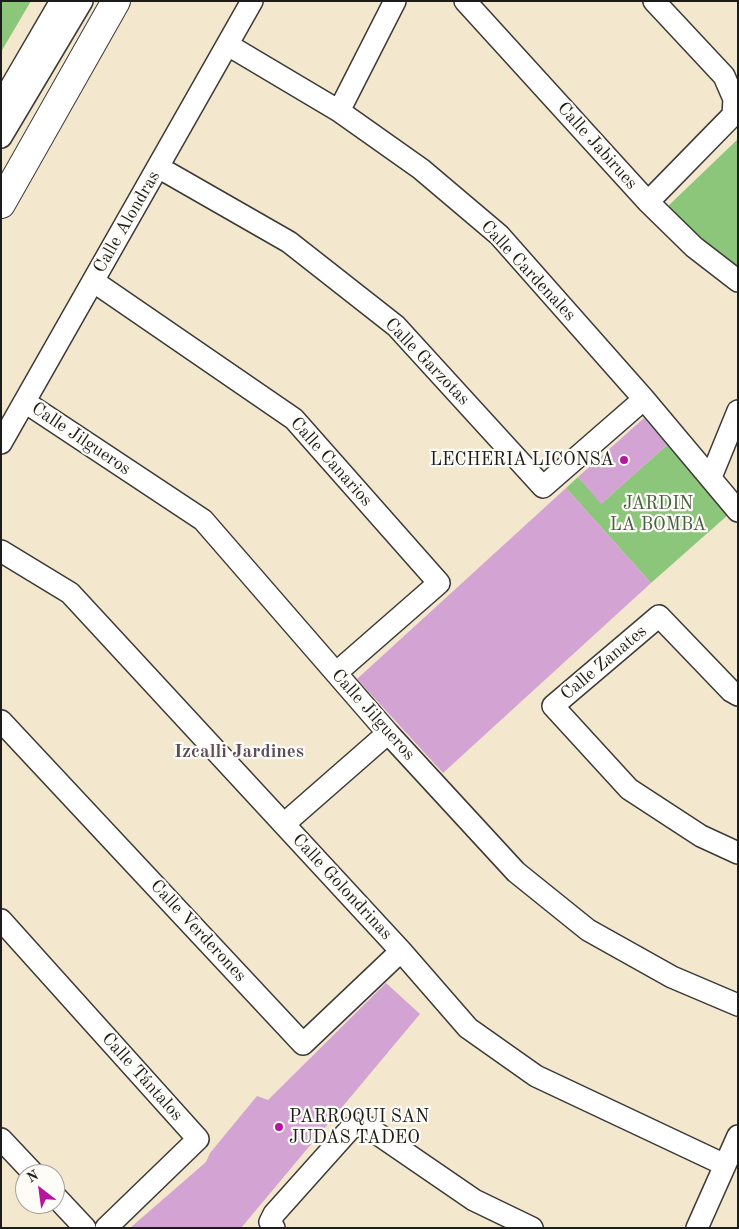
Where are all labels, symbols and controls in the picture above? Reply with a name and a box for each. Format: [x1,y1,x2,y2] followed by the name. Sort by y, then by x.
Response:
[552,98,642,194] street label: Calle Jabirues
[89,167,165,277] street label: Calle Alondras
[476,216,580,326] street label: Calle Cardenales
[380,314,474,410] street label: Calle Garzotas
[27,398,135,480] street label: Calle Jilgueros
[285,413,377,511] street label: Calle Canarios
[430,449,614,471] place label: LECHERIA LICONSA
[618,454,630,466] marker: LECHERIA LICONSA
[610,493,706,536] park label: JARDIN LA BOMBA
[557,621,651,705] street label: Calle Zanates
[326,665,420,765] street label: Calle Jilgueros
[174,741,304,763] district label: Izcalli Jardines
[287,829,397,945] street label: Calle Golondrinas
[145,876,251,986] street label: Calle Verderones
[97,1028,187,1126] street label: Calle Tántalos
[289,1106,429,1148] place label: PARROQUI SAN JUDAS TADEO
[273,1121,285,1133] marker: PARROQUI SAN JUDAS TADEO
[15,1164,65,1214] north arrow
[25,1168,41,1186] text: N

